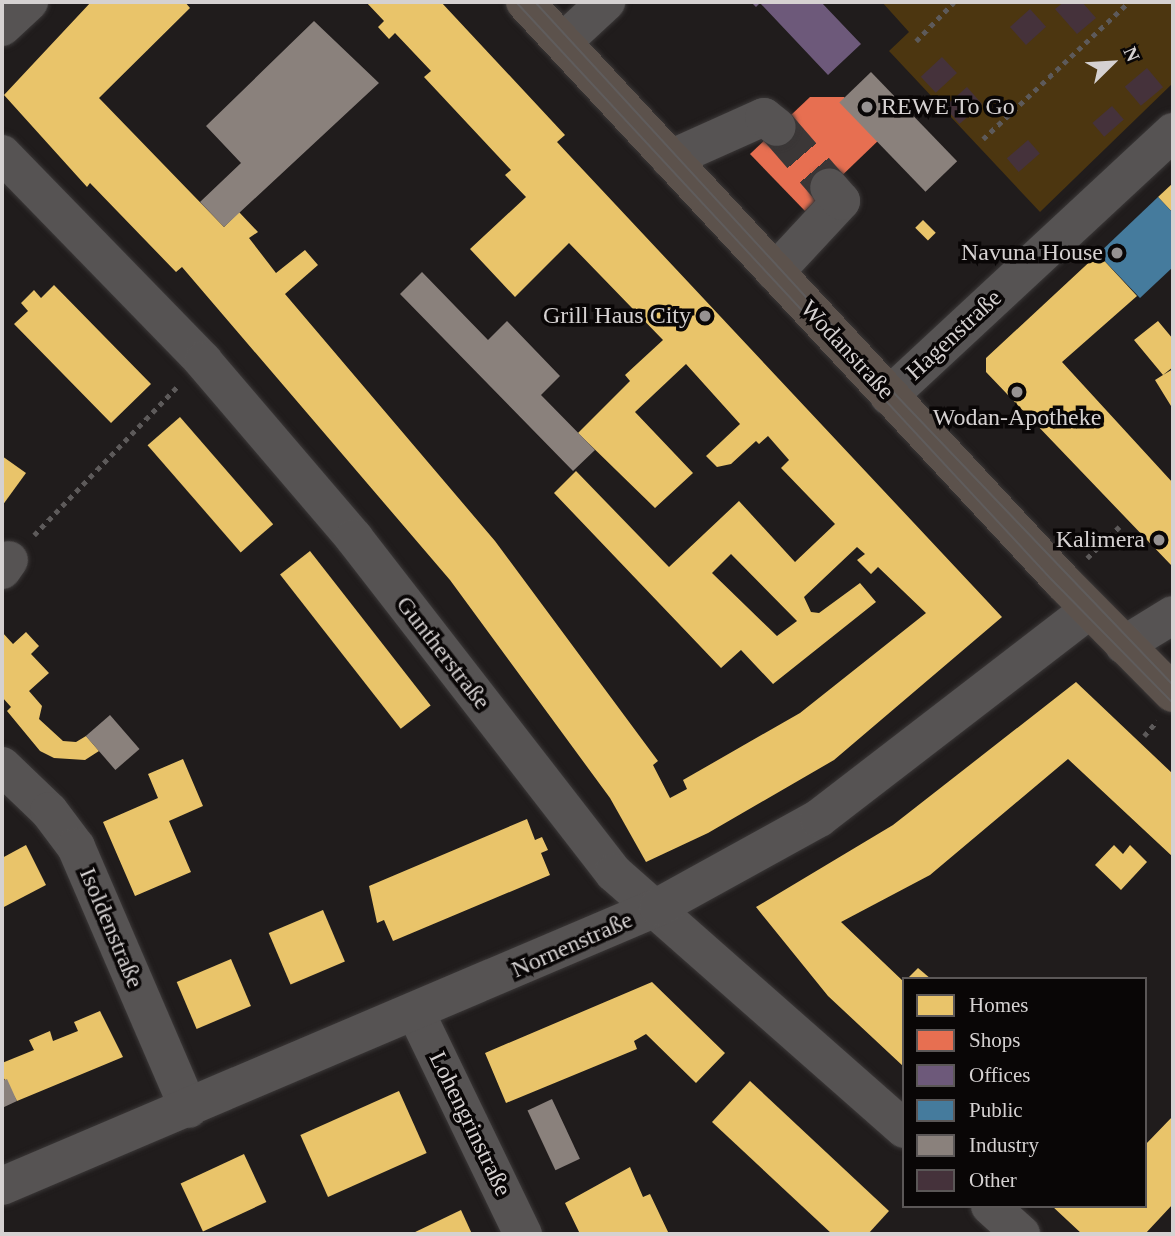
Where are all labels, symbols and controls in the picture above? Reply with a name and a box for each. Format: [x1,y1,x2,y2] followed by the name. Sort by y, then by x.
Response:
[1077,28,1147,98] north arrow
[1119,44,1144,65] text: N
[881,93,1015,121] place label: REWE To Go
[859,99,875,115] marker: REWE To Go
[961,239,1103,267] place label: Navuna House
[1109,245,1125,261] marker: Navuna House
[900,284,1008,386] street label: Hagenstraße
[794,295,900,405] street label: Wodanstraße
[543,302,691,330] place label: Grill Haus City
[697,308,713,324] marker: Grill Haus City
[1009,384,1025,400] marker: Wodan-Apotheke
[933,404,1101,432] place label: Wodan-Apotheke
[1056,526,1145,554] place label: Kalimera
[1151,532,1167,548] marker: Kalimera
[390,591,496,715] street label: Guntherstraße
[73,863,149,993] street label: Isoldenstraße
[507,906,637,984] street label: Nornenstraße
[902,977,1147,1208] legend
[969,993,1029,1017] text: Homes
[969,1028,1020,1052] text: Shops
[423,1047,517,1201] street label: Lohengrinstraße
[969,1063,1030,1087] text: Offices
[969,1098,1023,1122] text: Public
[969,1133,1039,1157] text: Industry
[969,1168,1017,1192] text: Other

